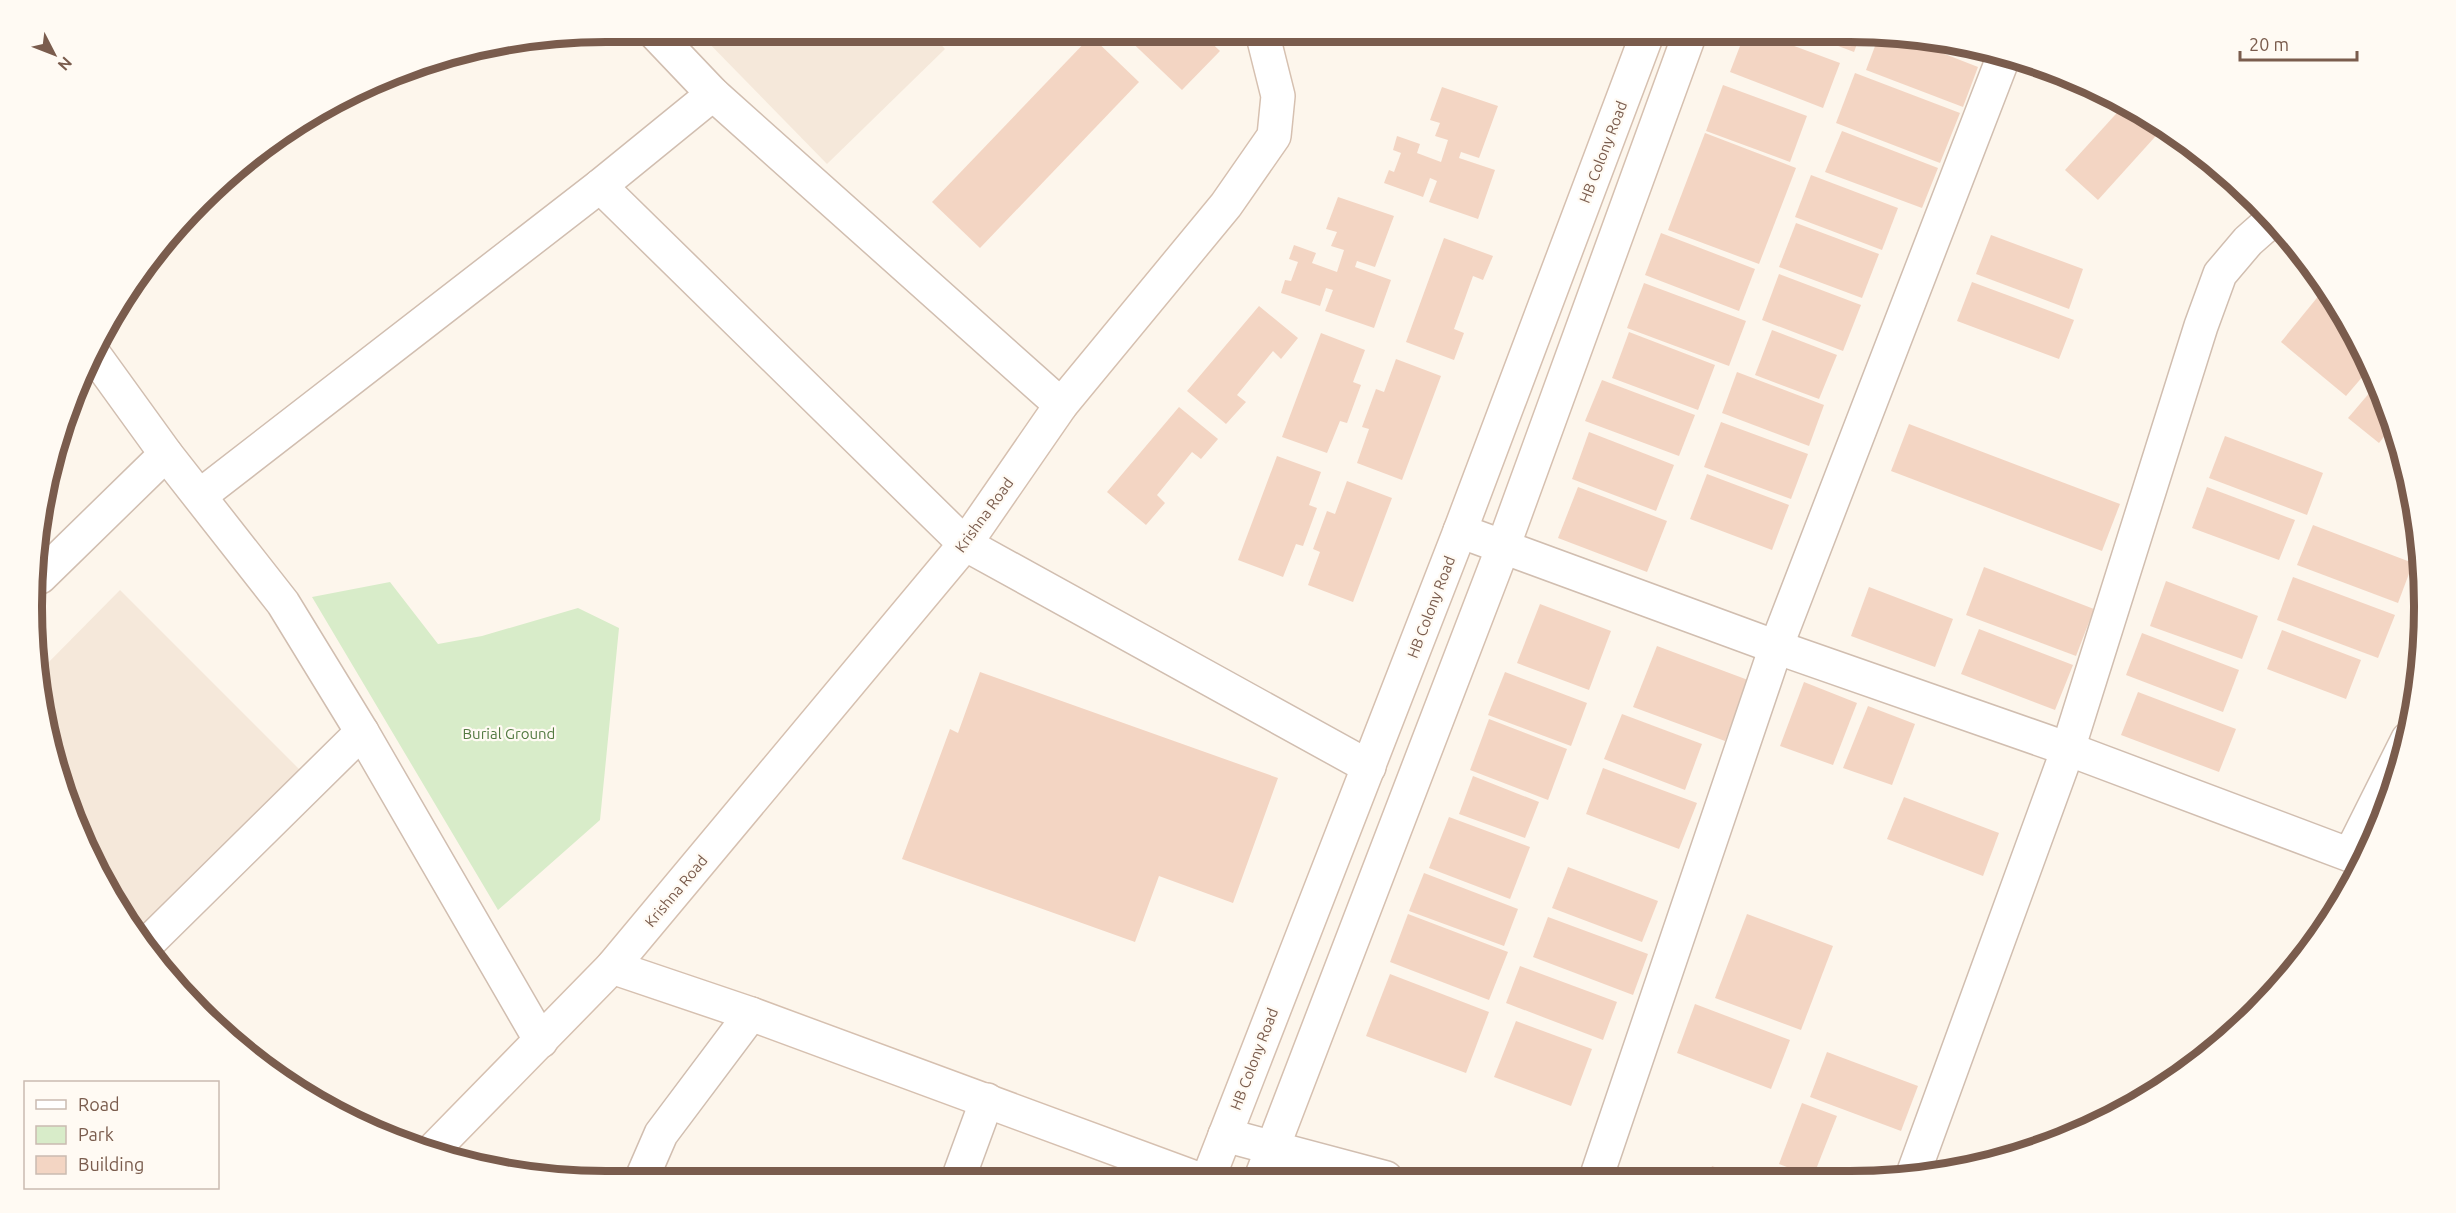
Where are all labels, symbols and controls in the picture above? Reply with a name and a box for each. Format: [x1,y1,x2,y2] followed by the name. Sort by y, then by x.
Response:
[24,24,84,84] north arrow
[2240,24,2357,62] scale bar
[2249,34,2289,54] text: 20 m
[54,54,76,74] text: N
[1576,99,1630,205] street label: HB Colony Road
[951,474,1017,556] street label: Krishna Road
[1404,554,1458,660] street label: HB Colony Road
[463,725,555,742] park label: Burial Ground
[641,852,711,930] street label: Krishna Road
[1227,1006,1281,1112] street label: HB Colony Road
[24,1081,219,1189] legend
[78,1094,120,1114] text: Road
[78,1124,114,1144] text: Park
[78,1154,144,1174] text: Building

